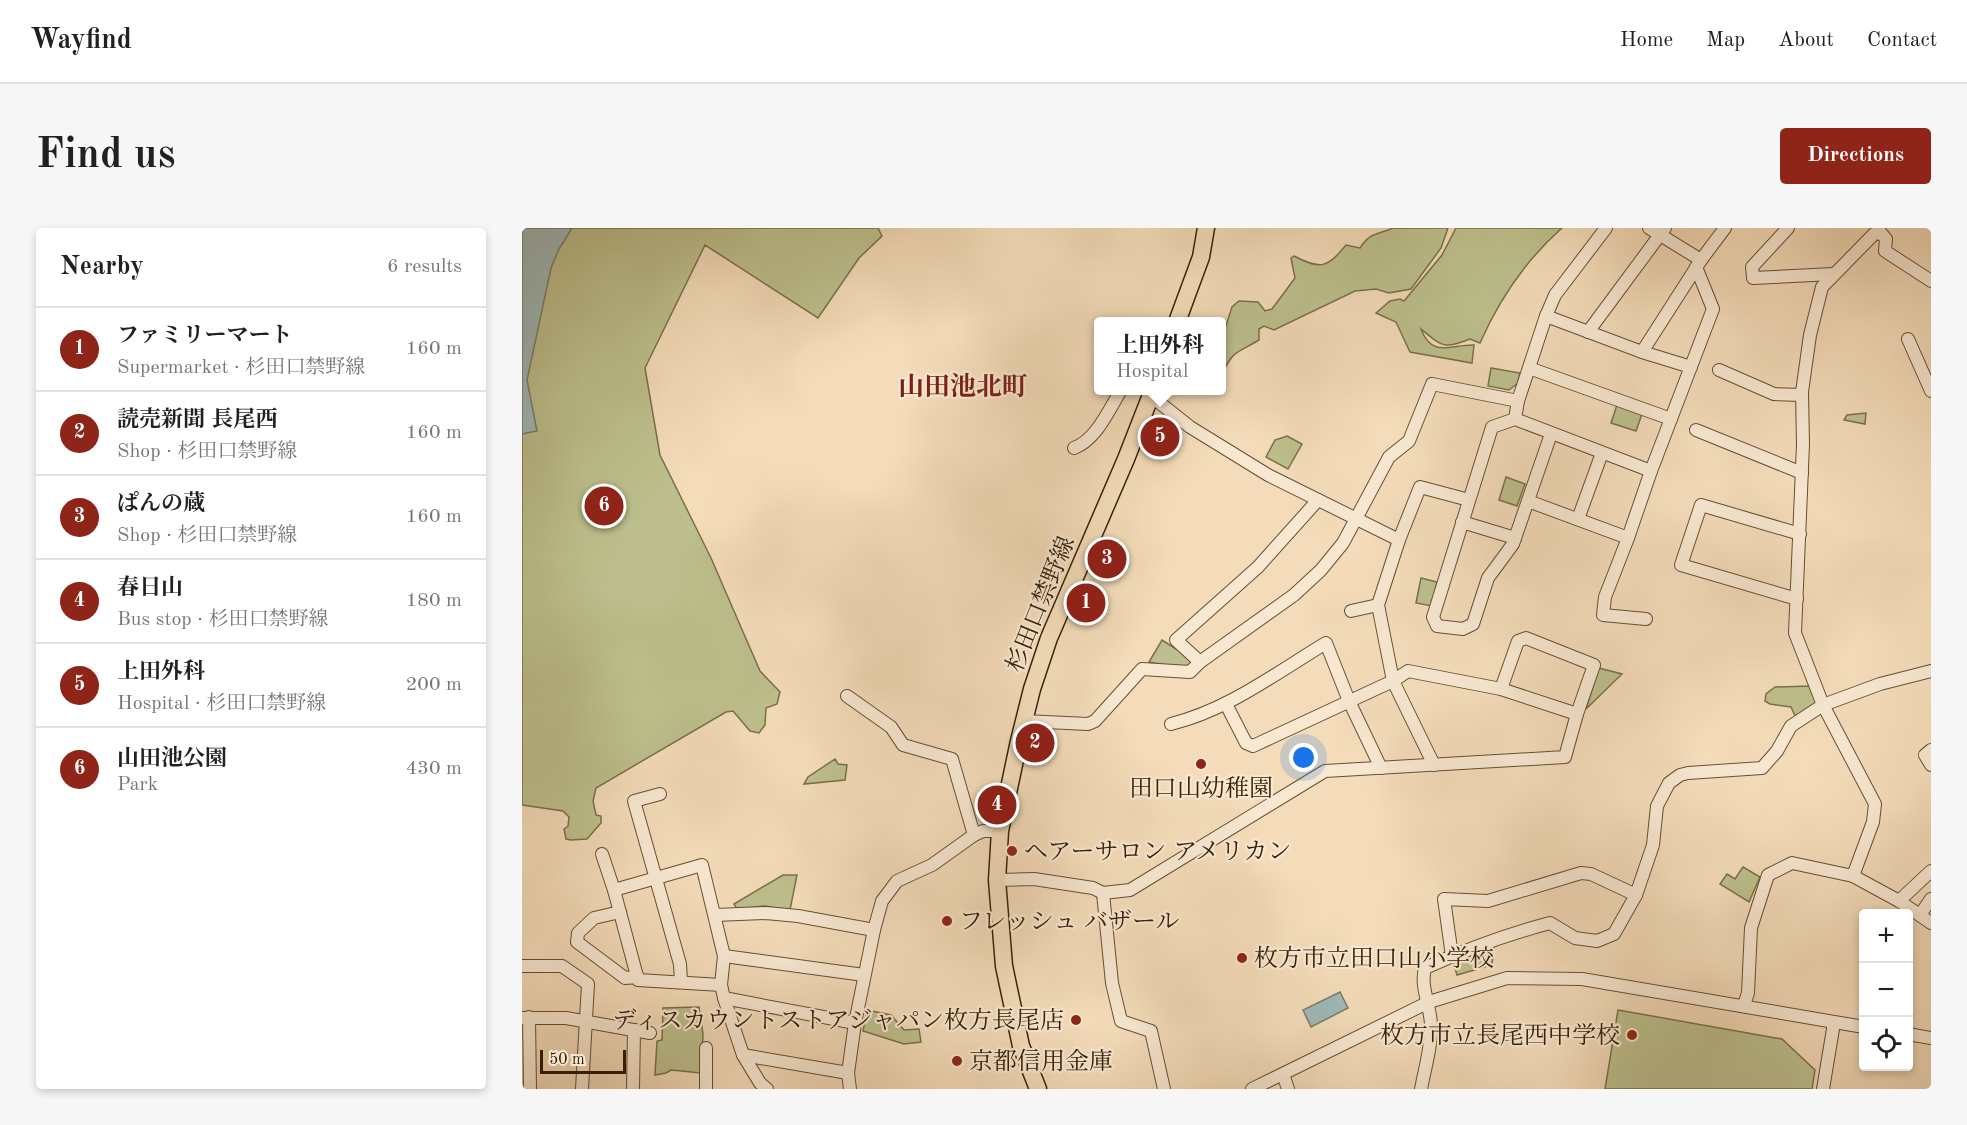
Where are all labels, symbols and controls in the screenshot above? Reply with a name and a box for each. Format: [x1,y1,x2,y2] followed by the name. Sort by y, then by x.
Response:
[30,27,132,55] text: Wayfind
[1620,30,1673,51] text: Home
[1706,30,1745,51] text: Map
[1778,30,1834,51] text: About
[1867,30,1937,51] text: Contact
[1780,128,1931,184] button: Directions
[36,135,175,177] text: Find us
[60,254,144,280] text: Nearby
[387,257,462,277] text: 6 results
[1094,317,1226,395] popup
[117,325,293,347] text: ファミリーマート
[1116,335,1204,357] text: 上田外科
[74,339,85,359] text: 1
[406,339,462,359] text: 160 m
[117,358,365,378] text: Supermarket · 杉田口禁野線
[1116,362,1188,382] text: Hospital
[898,372,1028,401] district label: 山田池北町
[117,409,277,431] text: 読売新聞 長尾西
[1140,414,1180,460] pin: 5
[74,423,85,443] text: 2
[406,423,462,443] text: 160 m
[117,442,297,462] text: Shop · 杉田口禁野線
[584,484,623,528] pin: 6
[117,493,205,515] text: ぱんの蔵
[74,507,85,527] text: 3
[406,507,462,527] text: 160 m
[117,526,297,546] text: Shop · 杉田口禁野線
[1001,532,1080,676] street label: 杉田口禁野線
[1088,536,1126,582] pin: 3
[117,577,183,599] text: 春日山
[1066,580,1106,626] pin: 1
[74,591,85,611] text: 4
[406,591,462,611] text: 180 m
[117,610,329,630] text: Bus stop · 杉田口禁野線
[117,661,205,683] text: 上田外科
[74,675,85,695] text: 5
[406,675,462,695] text: 200 m
[117,694,326,714] text: Hospital · 杉田口禁野線
[1016,720,1054,766] pin: 2
[1289,743,1318,772] your location
[117,748,227,770] text: 山田池公園
[1194,757,1208,771] marker: 田口山幼稚園
[74,759,85,779] text: 6
[406,759,462,779] text: 430 m
[117,775,158,795] text: Park
[1129,775,1273,802] place label: 田口山幼稚園
[978,782,1016,828] pin: 4
[1024,840,1292,865] place label: ヘアーサロン アメリカン
[1005,844,1019,858] marker: ヘアーサロン アメリカン
[959,909,1180,935] place label: フレッシュ バザール
[1859,909,1913,1071] map controls
[1859,909,1913,963] button: +
[940,914,954,928] marker: フレッシュ バザール
[1254,945,1494,972] place label: 枚方市立田口山小学校
[1235,951,1249,965] marker: 枚方市立田口山小学校
[1859,963,1913,1017] button: −
[612,1007,1064,1034] place label: ディスカウントストアジャパン枚方長尾店
[1069,1013,1083,1027] marker: ディスカウントストアジャパン枚方長尾店
[1859,1017,1913,1071] button: locate
[1380,1022,1620,1049] place label: 枚方市立長尾西中学校
[1625,1028,1639,1042] marker: 枚方市立長尾西中学校
[540,1047,626,1074] scale bar
[969,1048,1113,1075] place label: 京都信用金庫
[549,1052,585,1068] text: 50 m
[950,1054,964,1068] marker: 京都信用金庫

